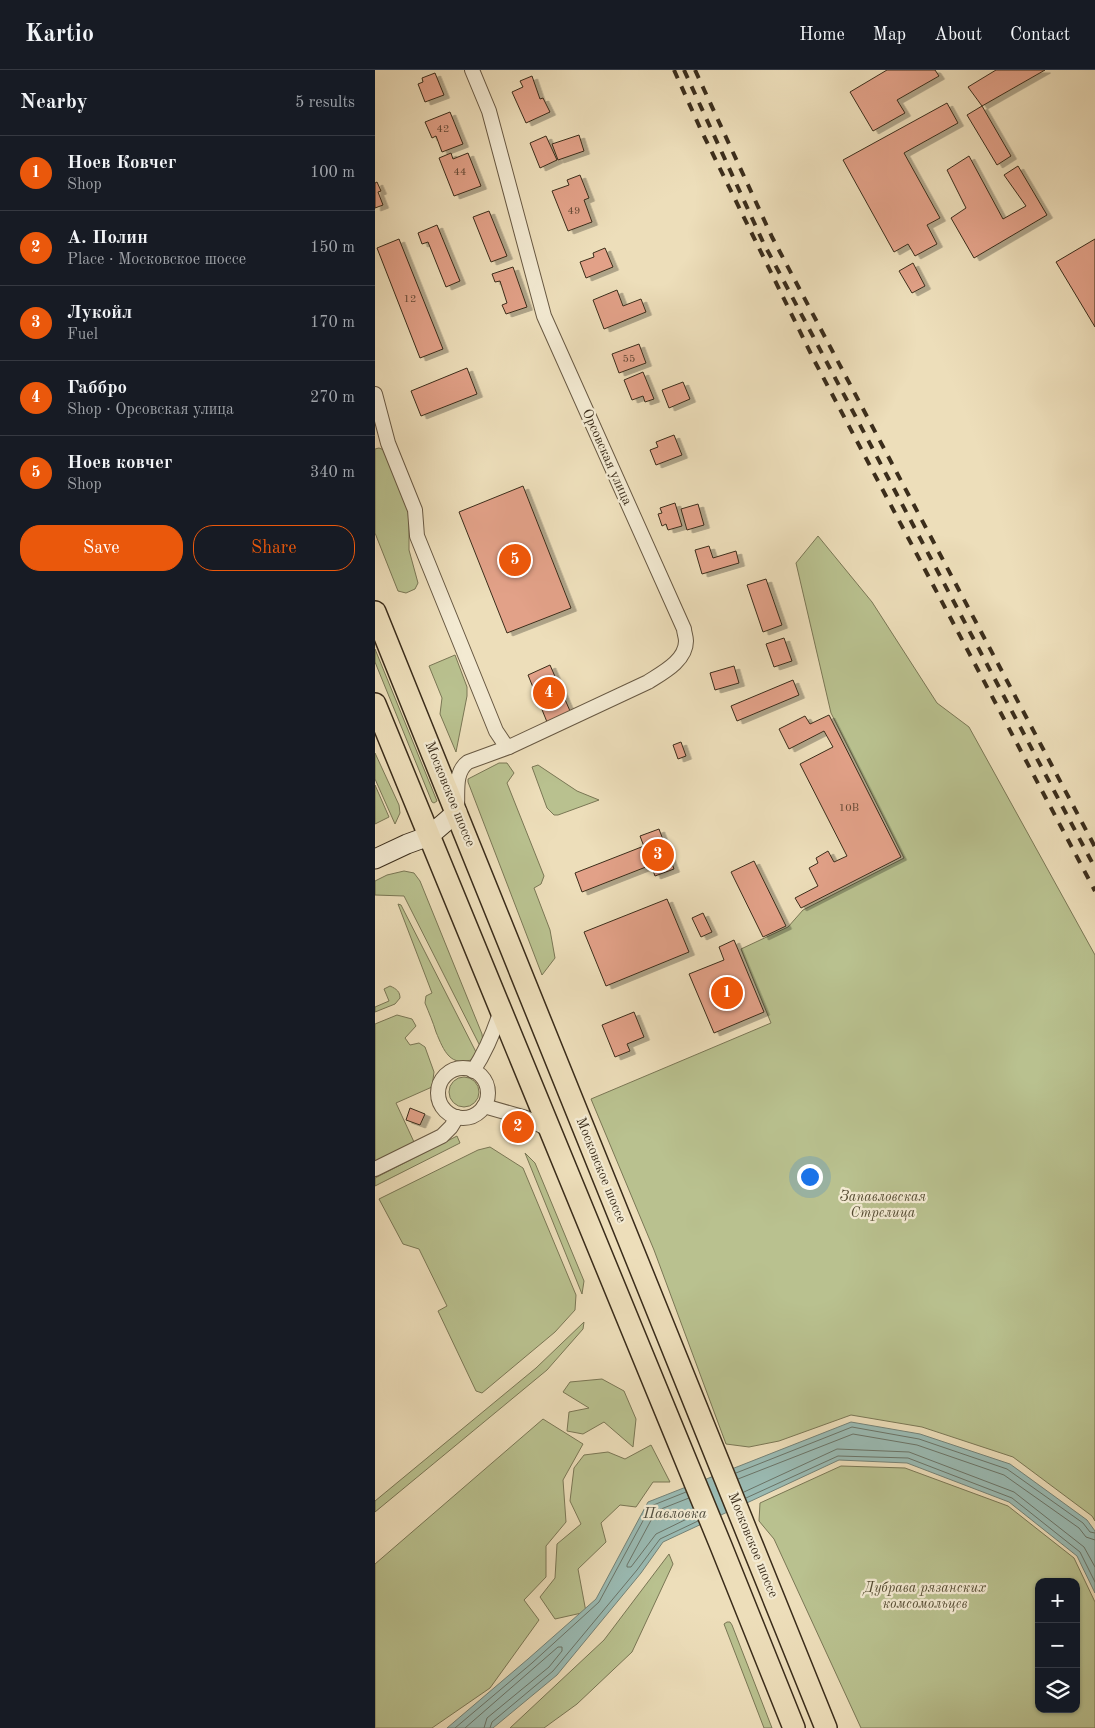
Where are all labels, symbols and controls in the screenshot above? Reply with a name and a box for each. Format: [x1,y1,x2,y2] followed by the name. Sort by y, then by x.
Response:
[25,23,94,47] text: Kartio
[799,26,845,44] text: Home
[873,26,906,44] text: Map
[934,26,982,44] text: About
[1010,26,1070,44] text: Contact
[20,92,88,113] text: Nearby
[295,95,355,111] text: 5 results
[437,124,449,135] house number: 42
[67,154,176,173] text: Ноев Ковчег
[31,165,41,181] text: 1
[310,165,355,181] text: 100 m
[454,167,466,178] house number: 44
[67,177,102,193] text: Shop
[568,206,580,217] house number: 49
[67,229,148,248] text: А. Полин
[31,240,41,256] text: 2
[310,240,355,256] text: 150 m
[67,252,246,268] text: Place · Московское шоссе
[404,294,416,305] house number: 12
[67,304,132,323] text: Лукойл
[31,315,41,331] text: 3
[310,315,355,331] text: 170 m
[67,327,98,343] text: Fuel
[623,354,635,365] house number: 55
[67,379,127,398] text: Габбро
[31,390,41,406] text: 4
[310,390,355,406] text: 270 m
[67,402,234,418] text: Shop · Орсовская улица
[579,407,635,507] street label: Орсовская улица
[67,454,172,473] text: Ноев ковчег
[31,465,41,481] text: 5
[310,465,355,481] text: 340 m
[67,477,102,493] text: Shop
[20,525,183,571] button: Save
[193,525,355,571] button: Share
[499,541,531,579] pin: 5
[533,674,565,712] pin: 4
[422,739,478,849] street label: Московское шоссе
[839,803,859,814] house number: 10В
[642,836,674,874] pin: 3
[711,974,743,1012] pin: 1
[502,1108,534,1146] pin: 2
[573,1115,629,1225] street label: Московское шоссе
[797,1164,823,1190] your location
[840,1189,927,1221] park label: Запавловская Стрелица
[725,1490,781,1600] street label: Московское шоссе
[642,1507,707,1522] water label: Павловка
[1035,1578,1080,1713] map controls
[1035,1578,1080,1623] button: +
[862,1580,986,1612] park label: Дубрава рязанских комсомольцев
[1035,1623,1080,1668] button: −
[1035,1668,1080,1713] button: layers

